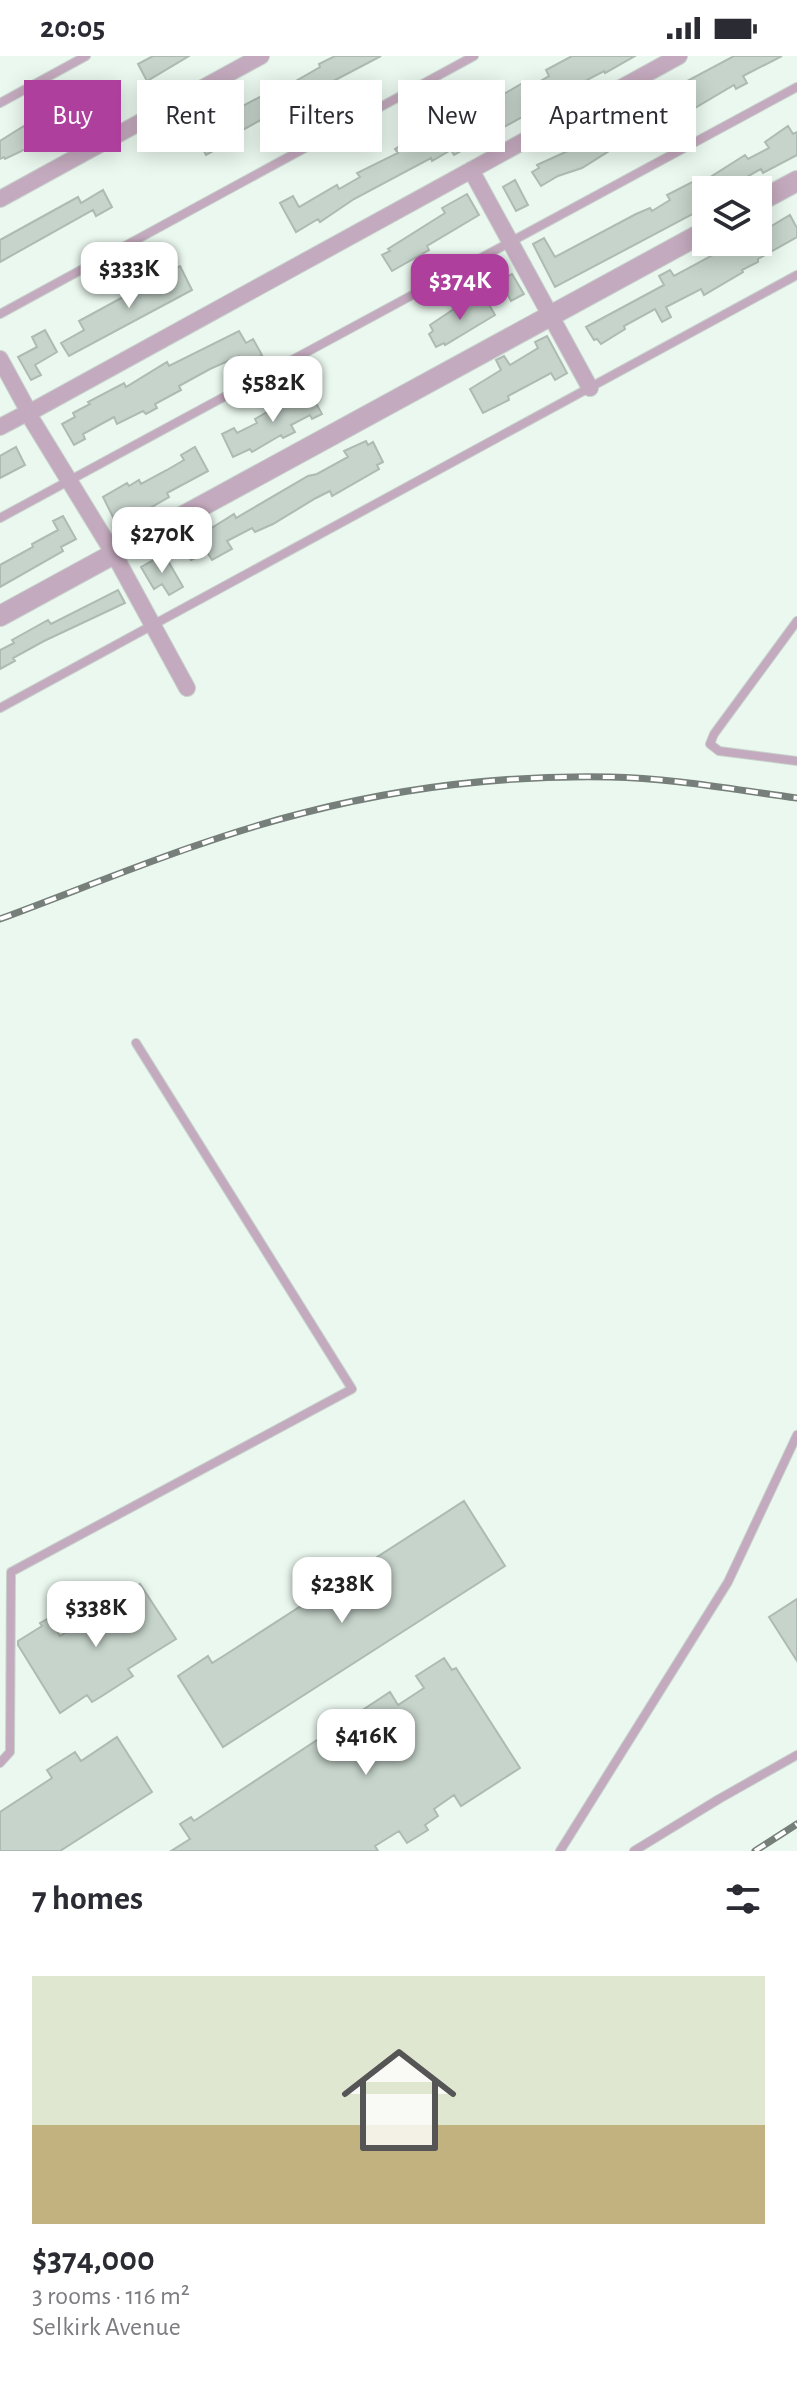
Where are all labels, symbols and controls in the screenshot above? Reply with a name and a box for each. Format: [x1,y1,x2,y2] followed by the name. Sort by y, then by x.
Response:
[40,13,105,43] text: 20:05
[24,80,121,152] chip: Buy
[137,80,244,152] chip: Rent
[260,80,382,152] chip: Filters
[398,80,505,152] chip: New
[521,80,696,152] chip: Apartment
[692,176,772,256] map controls
[692,176,772,256] button: layers
[73,242,185,310] pin: $333K
[404,254,516,322] pin: $374K
[99,255,159,281] text: $333K
[429,267,491,293] text: $374K
[217,356,329,424] pin: $582K
[241,369,305,395] text: $582K
[106,507,218,575] pin: $270K
[130,520,194,546] text: $270K
[286,1557,398,1625] pin: $238K
[310,1570,374,1596] text: $238K
[40,1581,152,1649] pin: $338K
[65,1594,127,1620] text: $338K
[310,1709,422,1777] pin: $416K
[335,1722,397,1748] text: $416K
[721,1877,765,1921] icon: filters
[32,1882,143,1916] text: 7 homes
[327,2028,471,2172] icon: home
[32,2243,155,2277] text: $374,000
[32,2283,190,2309] text: 3 rooms · 116 m²
[32,2314,181,2340] text: Selkirk Avenue

